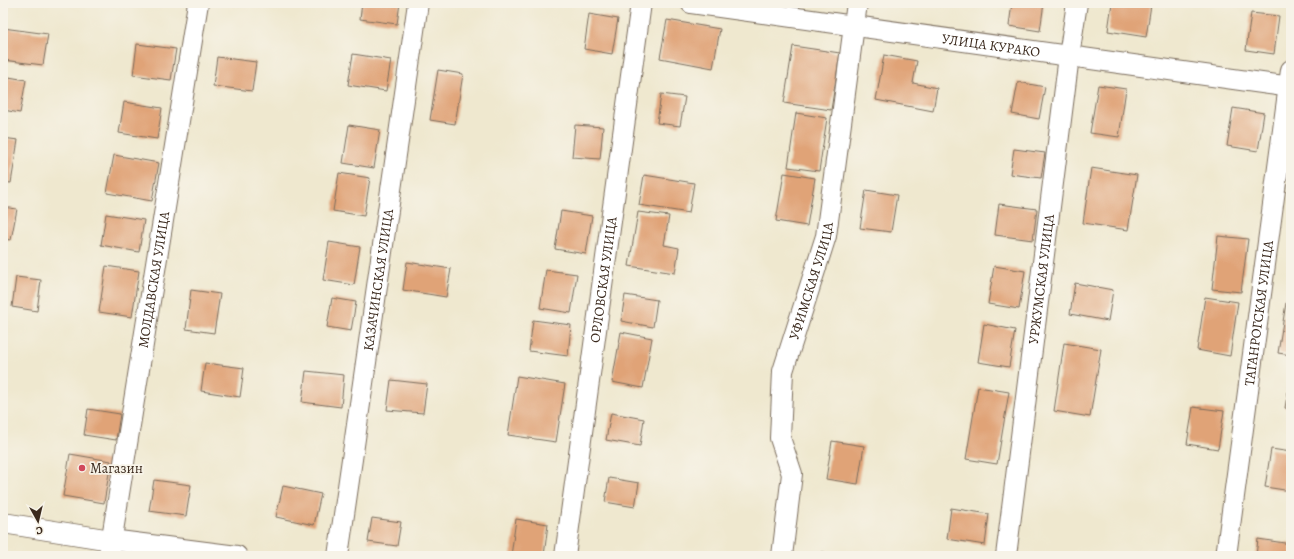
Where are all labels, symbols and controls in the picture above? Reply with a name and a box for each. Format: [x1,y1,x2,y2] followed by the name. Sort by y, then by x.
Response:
[941,29,1042,62] street label: УЛИЦА КУРАКО
[359,207,398,352] street label: КАЗАЧИНСКАЯ УЛИЦА
[134,209,174,349] street label: МОЛДАВСКАЯ УЛИЦА
[1024,212,1059,345] street label: УРЖУМСКАЯ УЛИЦА
[585,215,622,344] street label: ОРЛОВСКАЯ УЛИЦА
[785,220,838,342] street label: УФИМСКАЯ УЛИЦА
[1240,238,1278,387] street label: ТАГАНРОГСКАЯ УЛИЦА
[90,459,143,478] place label: Магазин
[77,463,87,473] marker: Магазин
[18,501,58,541] north arrow
[35,523,44,538] text: С

